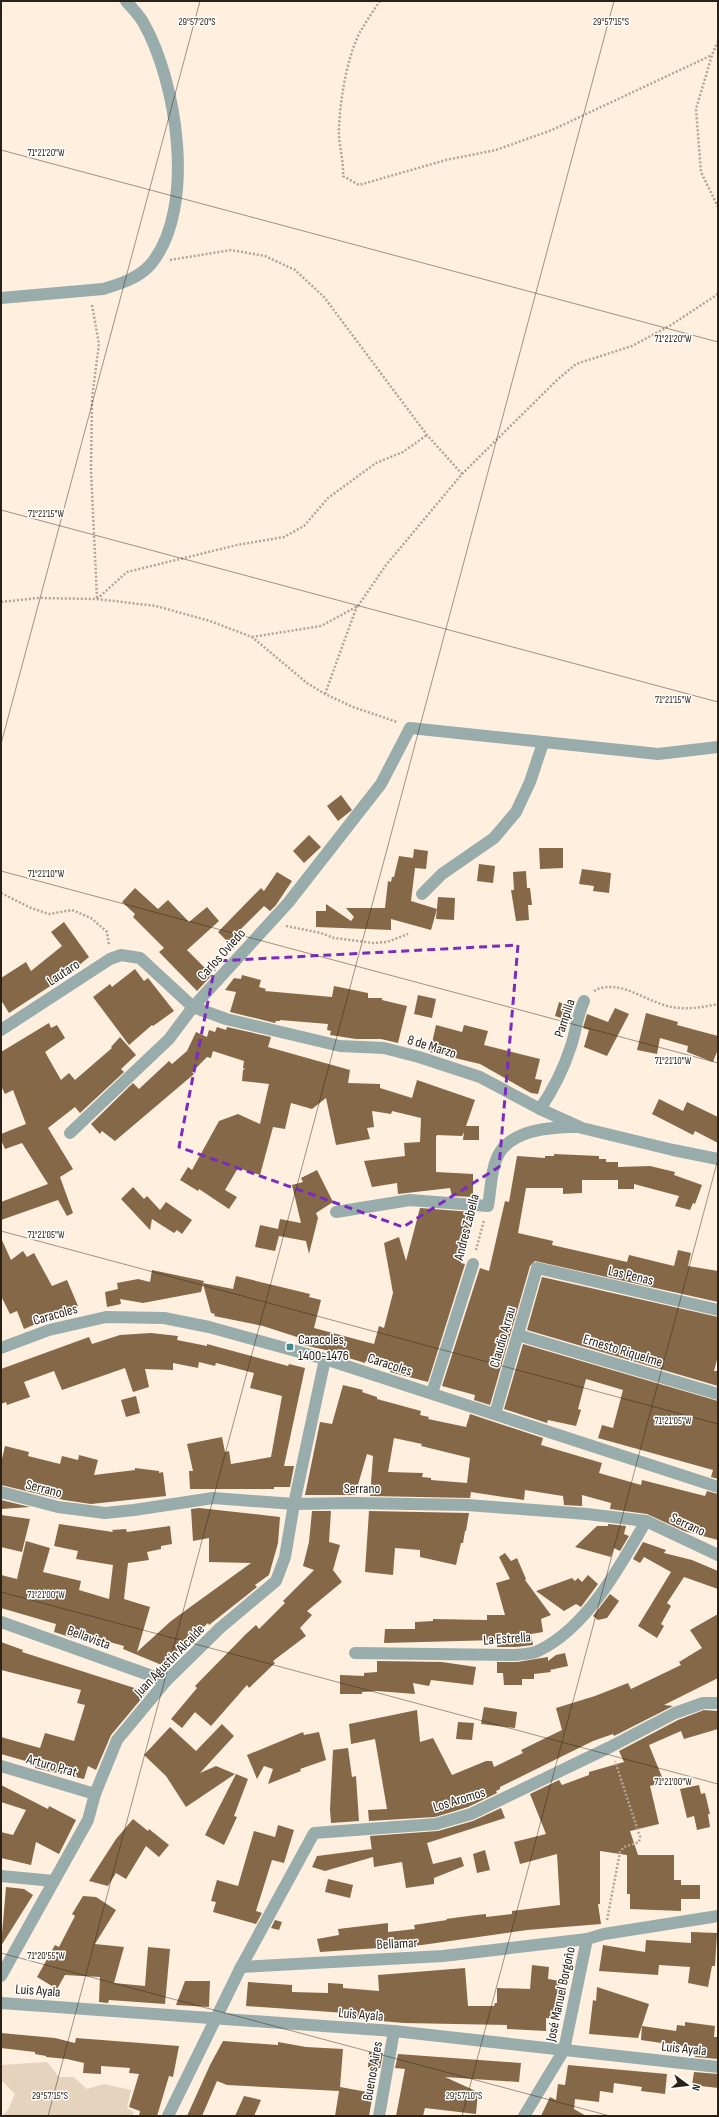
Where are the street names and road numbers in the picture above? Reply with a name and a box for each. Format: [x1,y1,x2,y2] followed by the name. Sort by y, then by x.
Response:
[194,925,249,984] street label: Carlos Oviedo
[44,955,83,989] street label: Lautaro
[550,997,579,1039] street label: Pampilla
[405,1031,459,1062] street label: 8 de Marzo
[450,1192,483,1263] street label: Andres Zabella
[607,1262,655,1289] street label: Las Penas
[31,1300,79,1329] street label: Caracoles
[486,1305,519,1369] street label: Claudio Arrau
[581,1330,665,1371] street label: Ernesto Riquelme
[365,1349,414,1380] street label: Caracoles
[24,1476,64,1501] street label: Serrano
[344,1480,381,1497] street label: Serrano
[668,1509,708,1540] street label: Serrano
[130,1621,208,1701] street label: Juan Agustín Alcalde
[65,1622,113,1653] street label: Bellavista
[483,1628,532,1649] street label: La Estrella
[24,1750,79,1781] street label: Arturo Prat
[431,1783,487,1815] street label: Los Aromos
[376,1934,418,1953] street label: Bellamar
[542,1945,579,2044] street label: José Manuel Borgoño
[15,1980,61,2001] street label: Luis Ayala
[338,2004,384,2025] street label: Luis Ayala
[661,2038,707,2059] street label: Luis Ayala
[359,2040,386,2102] street label: Buenos Aires

